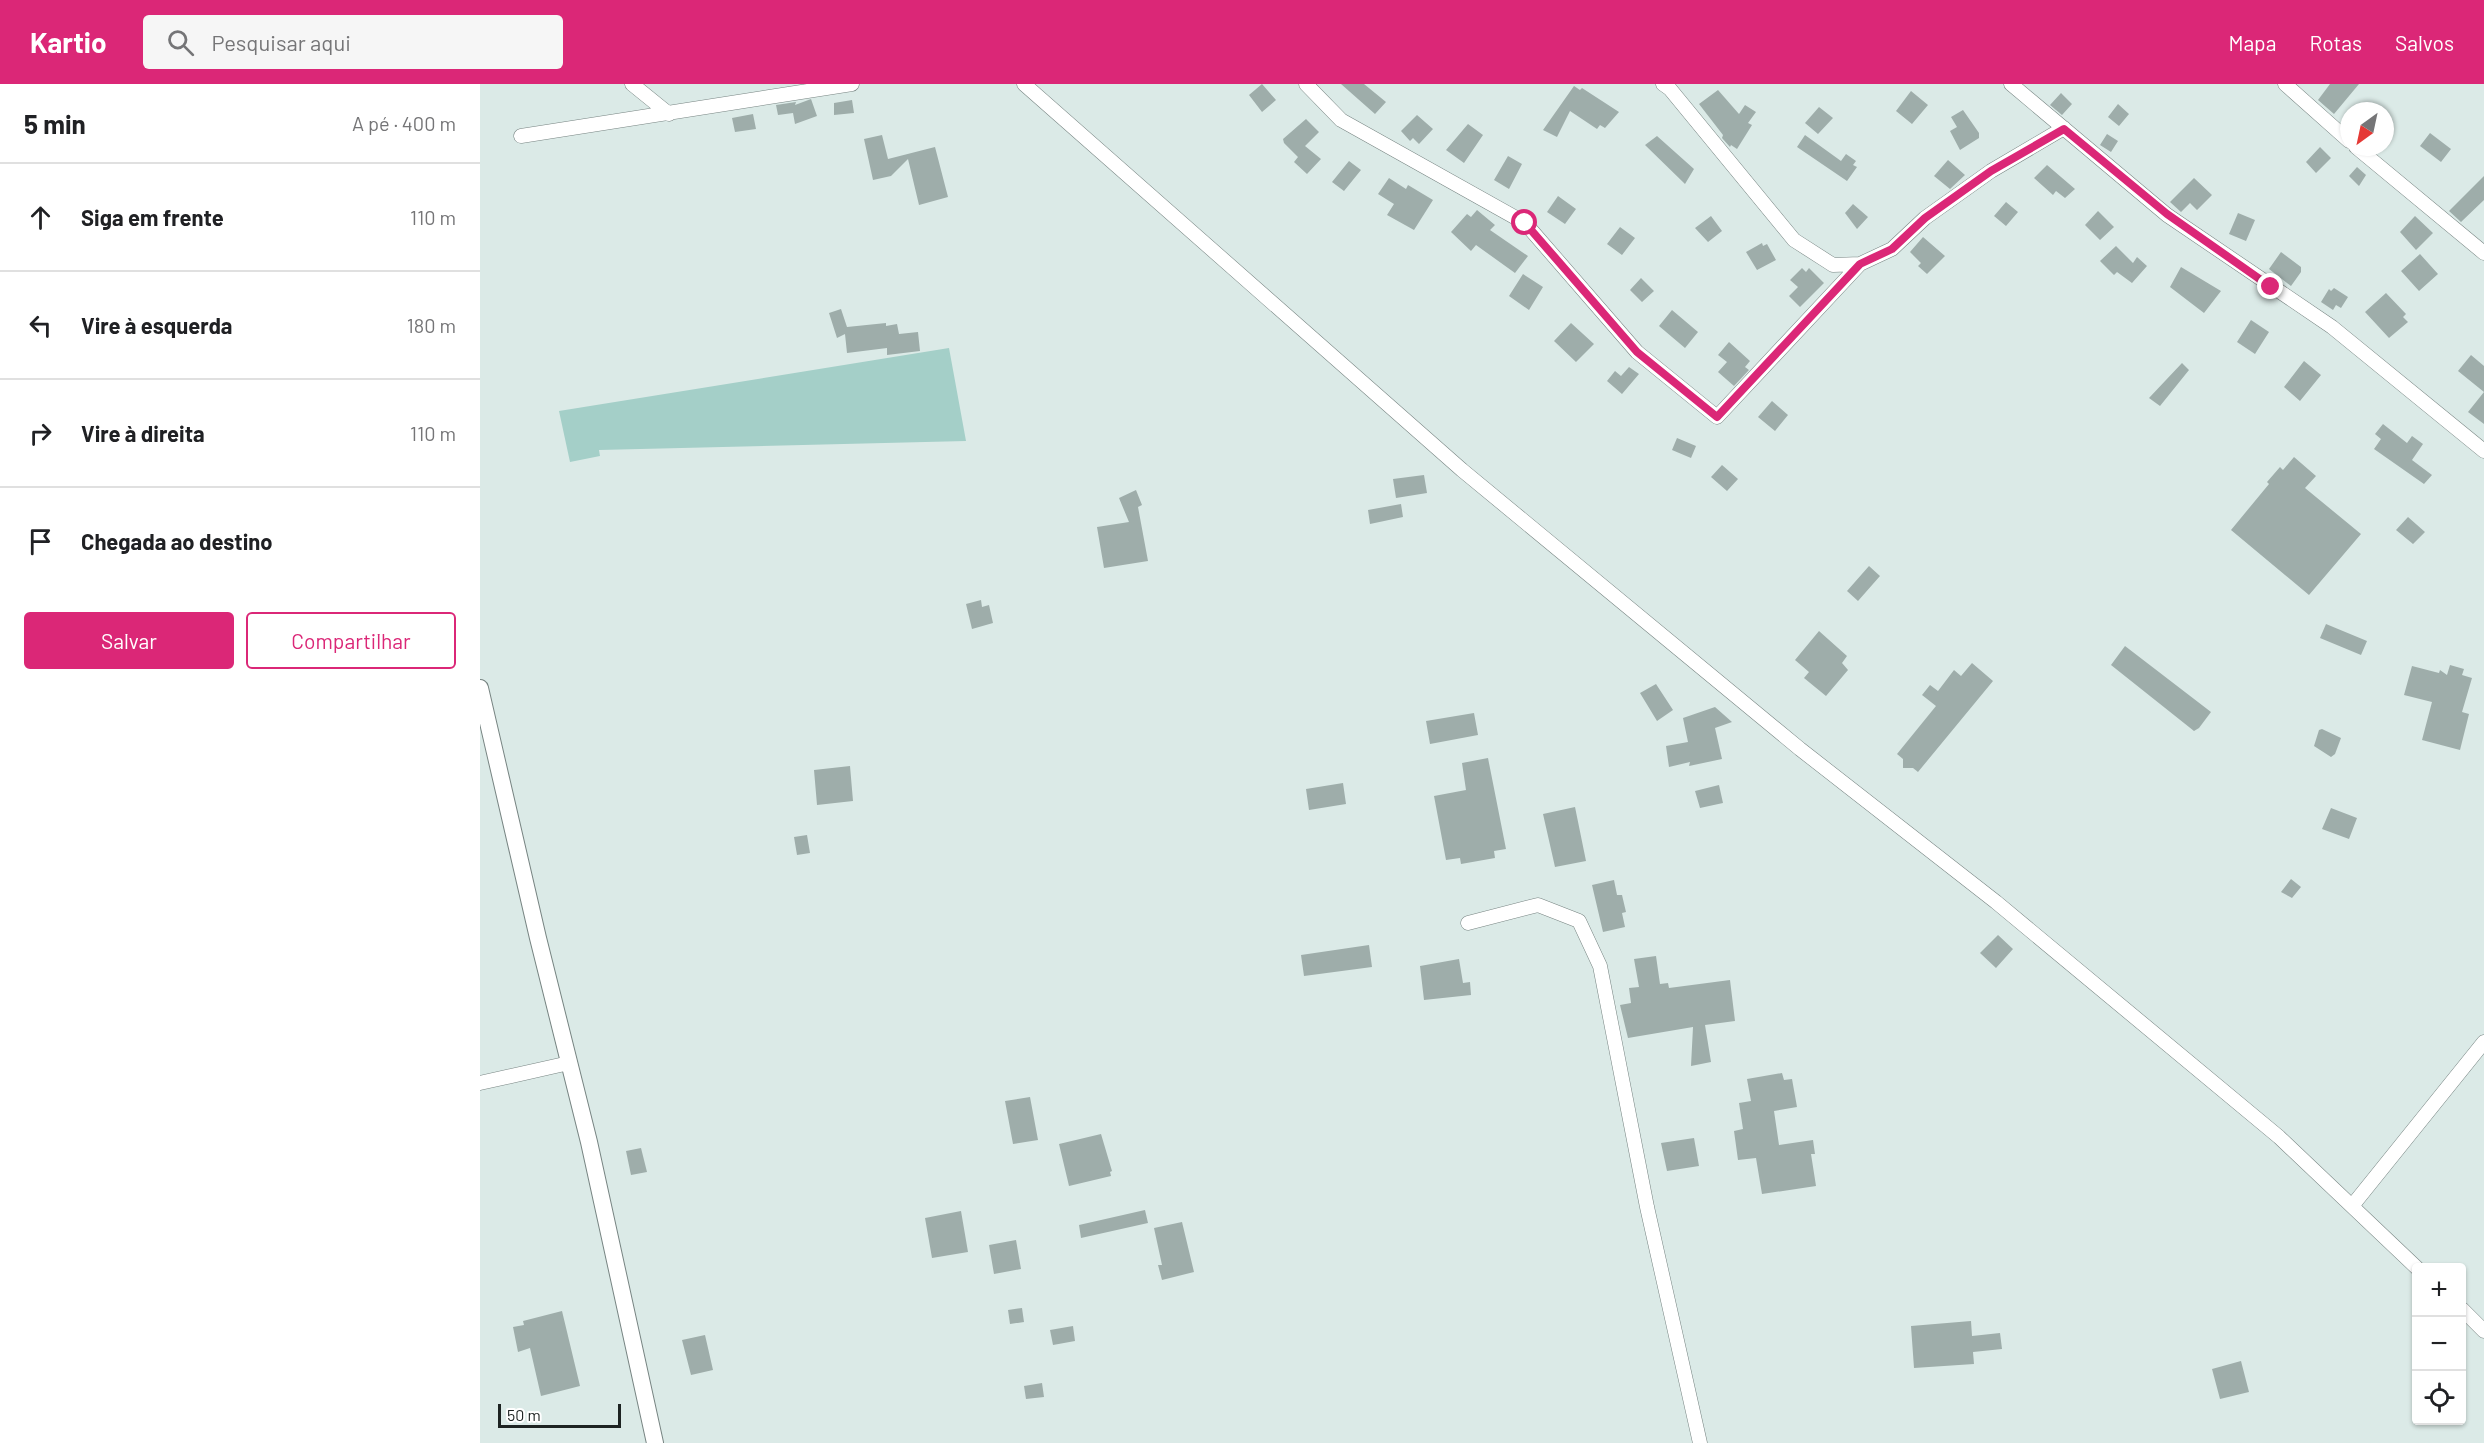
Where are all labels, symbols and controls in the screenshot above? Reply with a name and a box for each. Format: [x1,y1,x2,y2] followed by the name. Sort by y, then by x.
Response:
[143,15,563,69] search box
[30,25,107,59] text: Kartio
[164,26,197,59] icon: search
[212,29,351,55] text: Pesquisar aqui
[2228,30,2276,55] text: Mapa
[2309,30,2362,55] text: Rotas
[2395,30,2454,55] text: Salvos
[2340,102,2394,156] north arrow
[24,108,86,139] text: 5 min
[352,111,456,135] text: A pé · 400 m
[24,201,57,234] icon: ahead
[81,204,224,230] text: Siga em frente
[410,205,456,229] text: 110 m
[1511,209,1537,235] route start
[2257,273,2283,299] route end
[24,309,57,342] icon: left
[81,312,232,338] text: Vire à esquerda
[407,313,456,337] text: 180 m
[24,417,57,450] icon: right
[81,420,205,446] text: Vire à direita
[410,421,456,445] text: 110 m
[24,525,57,558] icon: arrive
[81,528,272,554] text: Chegada ao destino
[24,612,234,669] button: Salvar
[246,612,456,669] button: Compartilhar
[2412,1263,2466,1425] map controls
[2412,1263,2466,1317] button: +
[2412,1317,2466,1371] button: −
[2412,1371,2466,1425] button: locate
[498,1401,621,1428] scale bar
[507,1405,541,1424] text: 50 m

